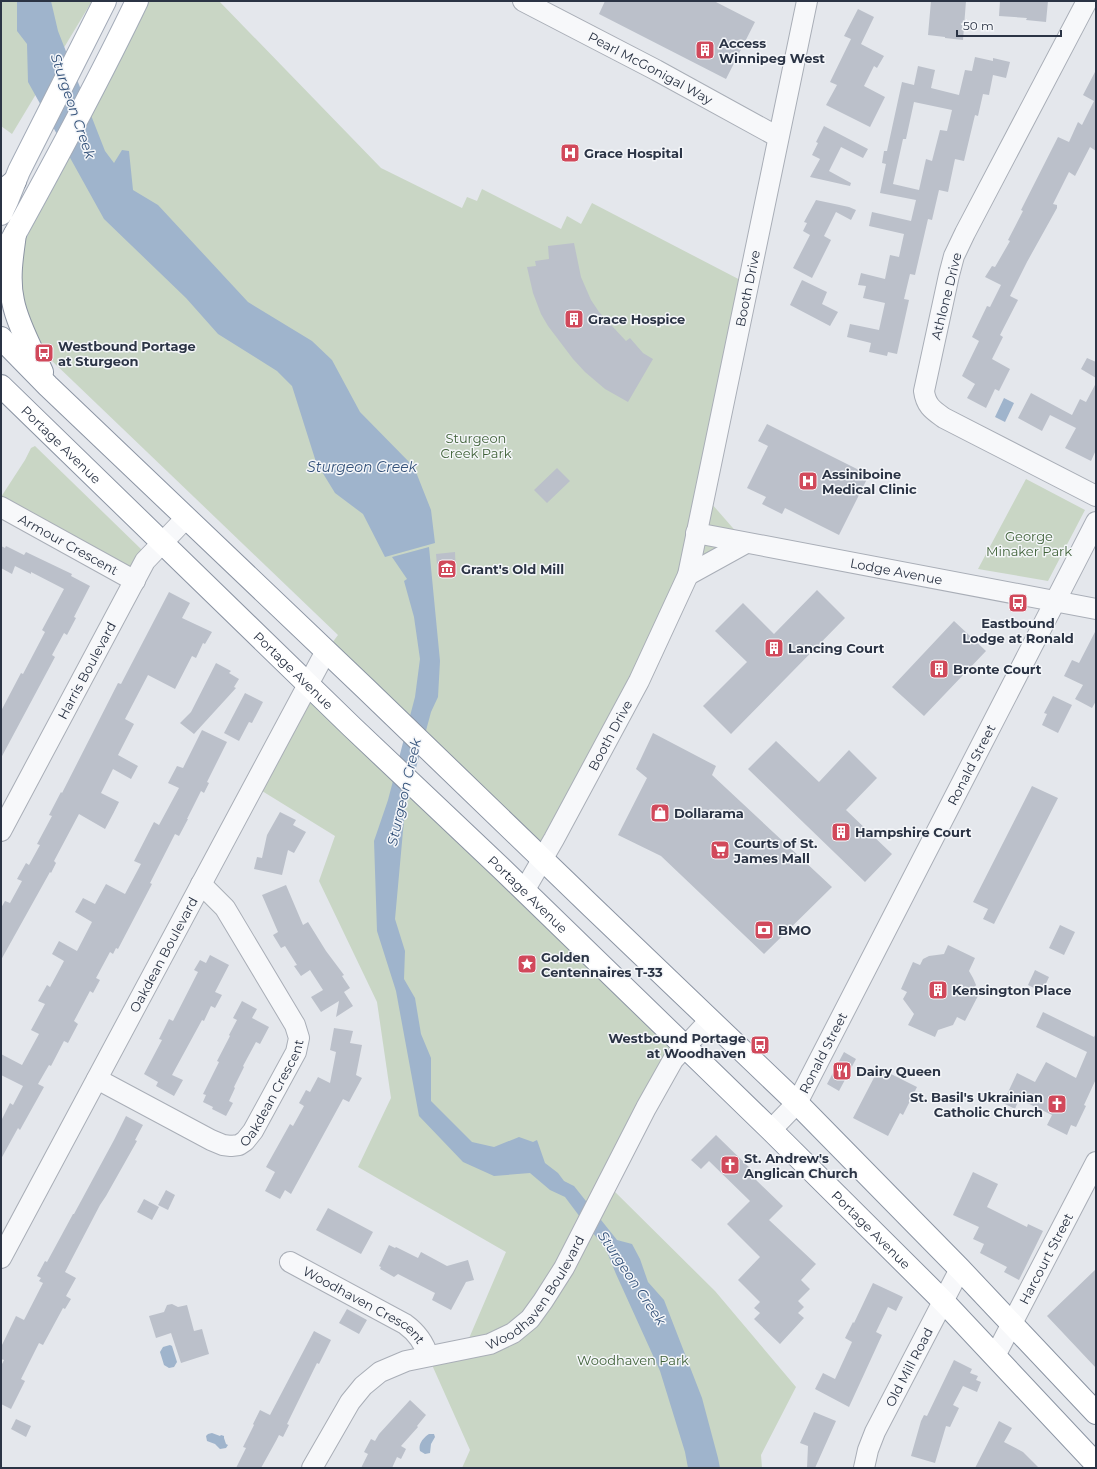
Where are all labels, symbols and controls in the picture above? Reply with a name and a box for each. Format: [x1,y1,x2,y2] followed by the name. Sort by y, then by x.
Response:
[957,12,1061,38] scale bar
[963,18,994,33] text: 50 m
[586,28,716,108] street label: Pearl McGonigal Way
[718,35,825,66] place label: Access Winnipeg West
[694,39,716,61] building icon: Access Winnipeg West
[47,51,100,162] water label: Sturgeon Creek
[559,142,581,164] hospital icon: Grace Hospital
[584,145,683,161] place label: Grace Hospital
[732,249,763,328] street label: Booth Drive
[927,251,965,341] street label: Athlone Drive
[563,308,585,330] building icon: Grace Hospice
[588,311,685,327] place label: Grace Hospice
[58,338,196,369] place label: Westbound Portage at Sturgeon
[33,342,55,364] bus stop icon: Westbound Portage at Sturgeon
[18,402,104,487] street label: Portage Avenue
[441,430,512,461] park label: Sturgeon Creek Park
[307,458,418,476] water label: Sturgeon Creek
[821,466,917,497] place label: Assiniboine Medical Clinic
[797,470,819,492] hospital icon: Assiniboine Medical Clinic
[16,510,121,578] street label: Armour Crescent
[986,528,1072,559] park label: George Minaker Park
[849,554,944,588] street label: Lodge Avenue
[436,558,458,580] museum icon: Grant's Old Mill
[461,561,564,577] place label: Grant's Old Mill
[1007,592,1029,614] bus stop icon: Eastbound Lodge at Ronald
[962,615,1074,646] place label: Eastbound Lodge at Ronald
[54,619,119,722] street label: Harris Boulevard
[251,628,337,713] street label: Portage Avenue
[763,637,785,659] building icon: Lancing Court
[788,640,885,656] place label: Lancing Court
[928,658,950,680] building icon: Bronte Court
[953,661,1042,677] place label: Bronte Court
[584,697,635,773] street label: Booth Drive
[944,721,999,808] street label: Ronald Street
[383,736,425,848] water label: Sturgeon Creek
[649,802,671,824] shop icon: Dollarama
[674,805,744,821] place label: Dollarama
[830,821,852,843] building icon: Hampshire Court
[855,824,972,840] place label: Hampshire Court
[733,835,817,866] place label: Courts of St. James Mall
[709,839,731,861] supermarket icon: Courts of St. James Mall
[485,852,571,936] street label: Portage Avenue
[126,894,201,1015] street label: Oakdean Boulevard
[753,919,775,941] bank icon: BMO
[778,922,811,938] place label: BMO
[541,949,663,980] place label: Golden Centennaires T-33
[516,953,538,975] place icon: Golden Centennaires T-33
[927,979,949,1001] building icon: Kensington Place
[952,982,1071,998] place label: Kensington Place
[795,1009,850,1096] street label: Ronald Street
[608,1030,746,1061] place label: Westbound Portage at Woodhaven
[749,1034,771,1056] bus stop icon: Westbound Portage at Woodhaven
[236,1038,306,1150] street label: Oakdean Crescent
[831,1060,853,1082] restaurant icon: Dairy Queen
[856,1063,941,1079] place label: Dairy Queen
[910,1089,1043,1120] place label: St. Basil's Ukrainian Catholic Church
[1046,1093,1068,1115] church icon: St. Basil's Ukrainian Catholic Church
[743,1150,858,1181] place label: St. Andrew's Anglican Church
[719,1154,741,1176] church icon: St. Andrew's Anglican Church
[828,1187,914,1272] street label: Portage Avenue
[1015,1210,1076,1307] street label: Harcourt Street
[594,1227,671,1329] water label: Sturgeon Creek
[483,1233,587,1353] street label: Woodhaven Boulevard
[300,1263,429,1347] street label: Woodhaven Crescent
[882,1325,936,1409] street label: Old Mill Road
[577,1352,689,1368] park label: Woodhaven Park

